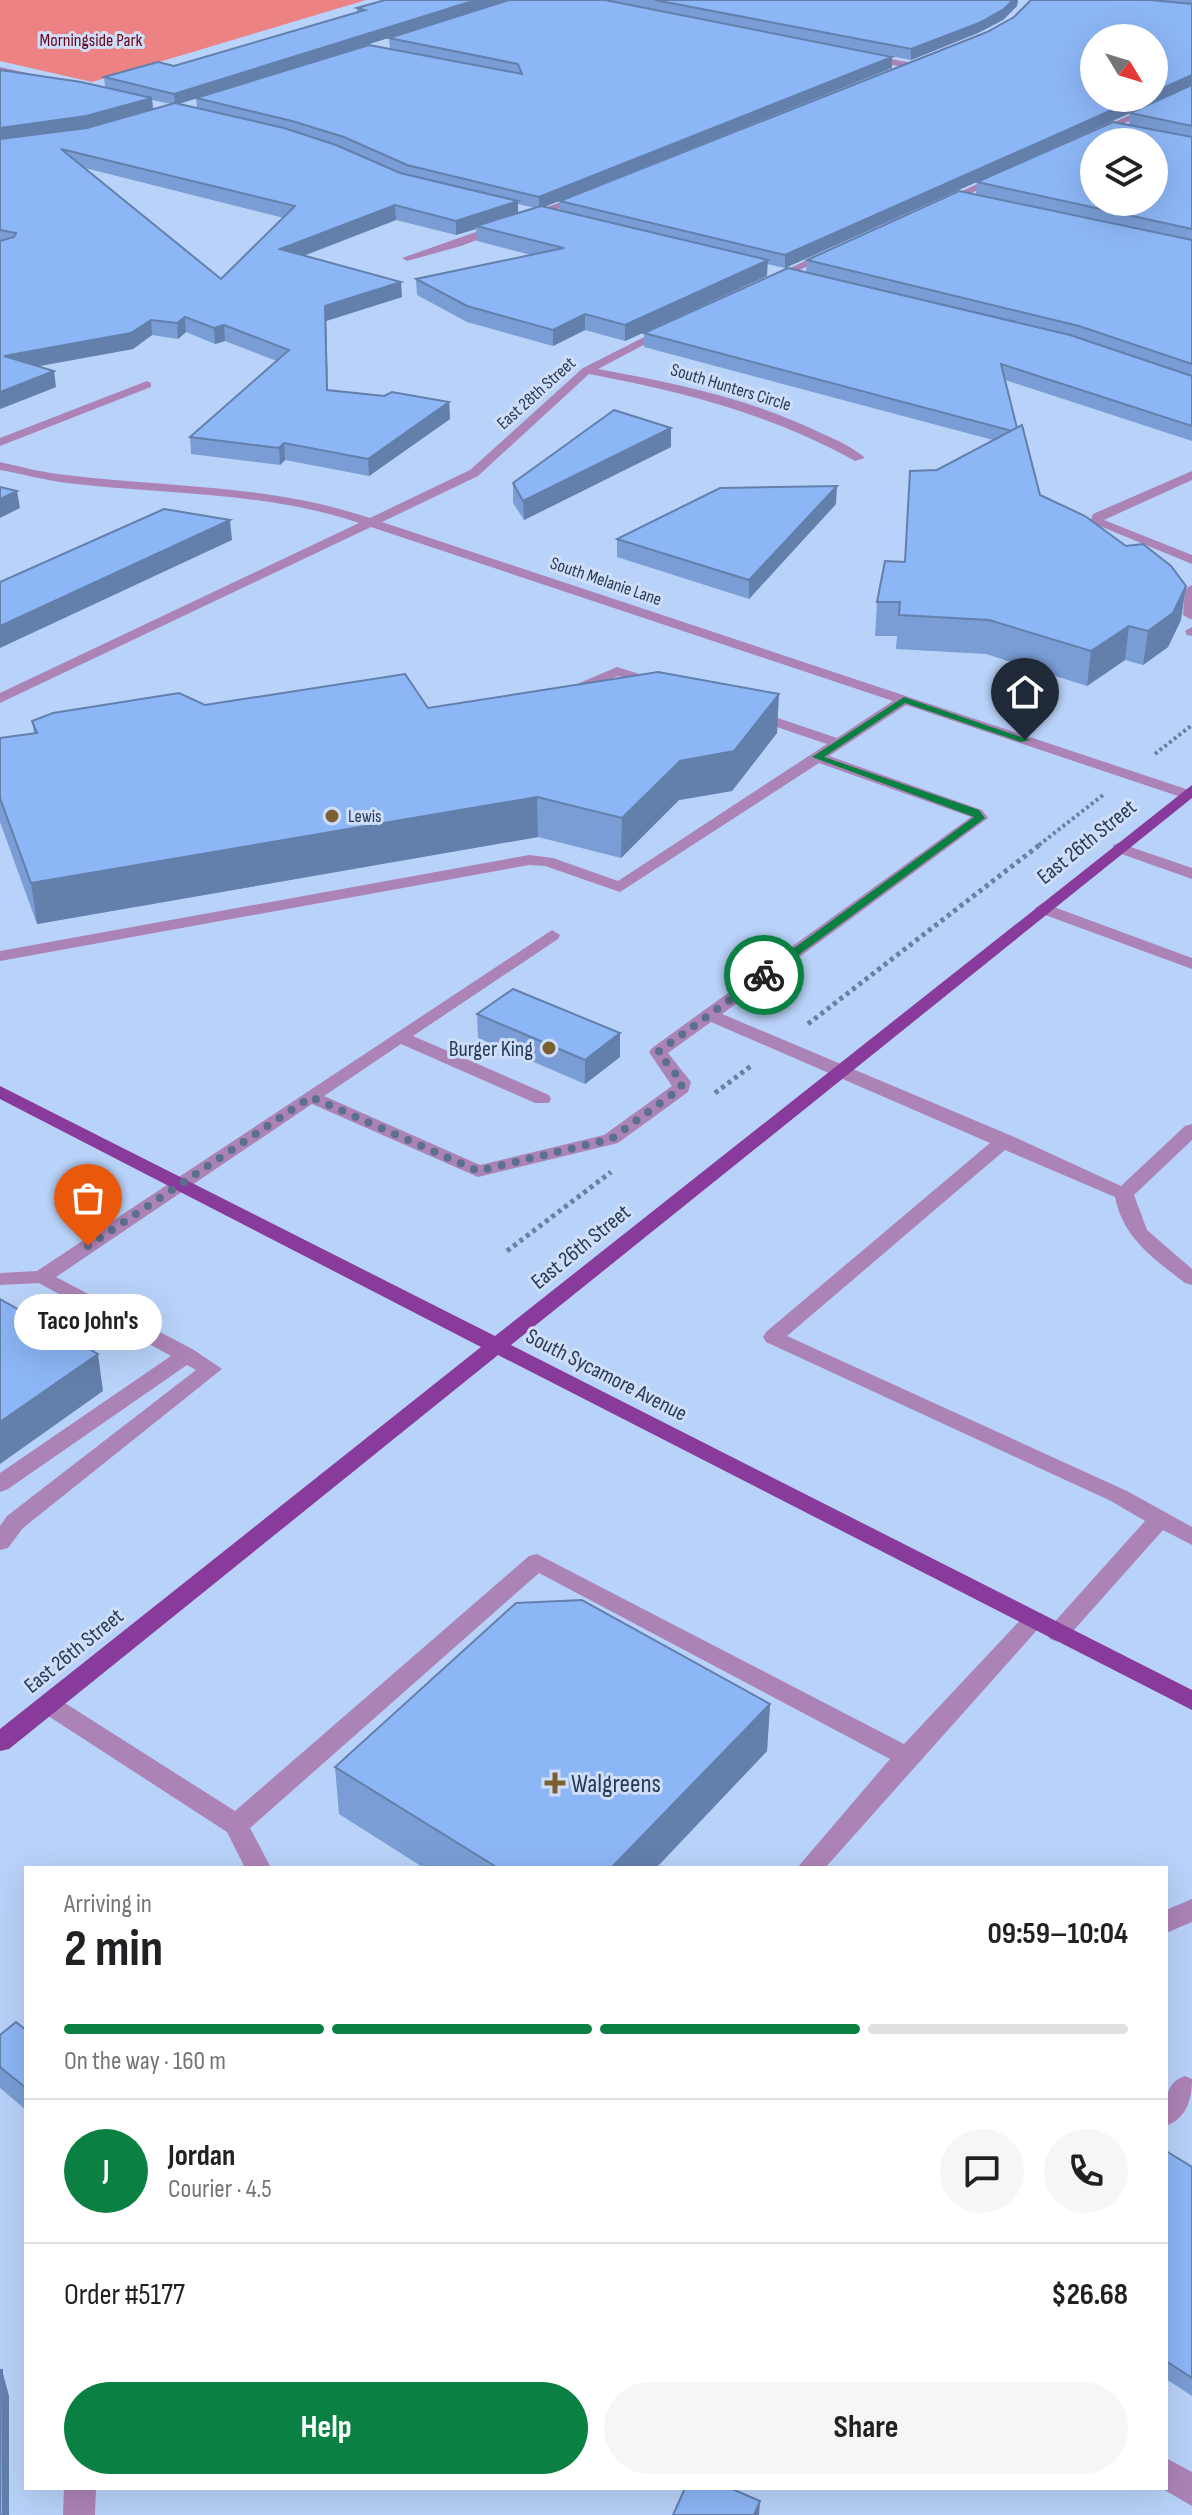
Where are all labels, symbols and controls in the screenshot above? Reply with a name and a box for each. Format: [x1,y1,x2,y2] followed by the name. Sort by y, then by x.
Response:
[1080,24,1168,112] north arrow
[1080,24,1168,216] map controls
[39,30,143,51] park label: Morningside Park
[1080,128,1168,216] button: layers
[493,352,580,434] street label: East 28th Street
[668,359,794,416] street label: South Hunters Circle
[547,553,664,610] street label: South Melanie Lane
[991,658,1059,740] pin
[1003,670,1047,714] icon: home
[1032,794,1142,890] street label: East 26th Street
[348,806,382,827] place label: Lewis
[323,807,341,825] marker: Lewis
[724,935,804,1015] courier
[742,953,786,997] icon: bike
[449,1036,533,1063] place label: Burger King
[540,1039,558,1057] marker: Burger King
[54,1164,122,1246] pin
[66,1176,110,1220] icon: bag
[526,1199,636,1295] street label: East 26th Street
[14,1294,162,1350] callout: Taco John's
[37,1306,139,1337] text: Taco John's
[521,1323,691,1428] street label: South Sycamore Avenue
[19,1603,129,1699] street label: East 26th Street
[571,1769,661,1800] place label: Walgreens
[546,1774,564,1792] marker: Walgreens
[64,1889,152,1920] text: Arriving in
[987,1916,1128,1952] text: 09:59–10:04
[64,1918,163,1981] text: 2 min
[64,2046,226,2077] text: On the way · 160 m
[940,2129,1024,2213] button: chat
[1044,2129,1128,2213] button: phone
[168,2138,235,2174] text: Jordan
[103,2153,109,2189] text: J
[168,2174,272,2205] text: Courier · 4.5
[64,2277,185,2313] text: Order #5177
[1051,2277,1128,2313] text: $26.68
[64,2382,588,2474] button: Help
[604,2382,1128,2474] button: Share

